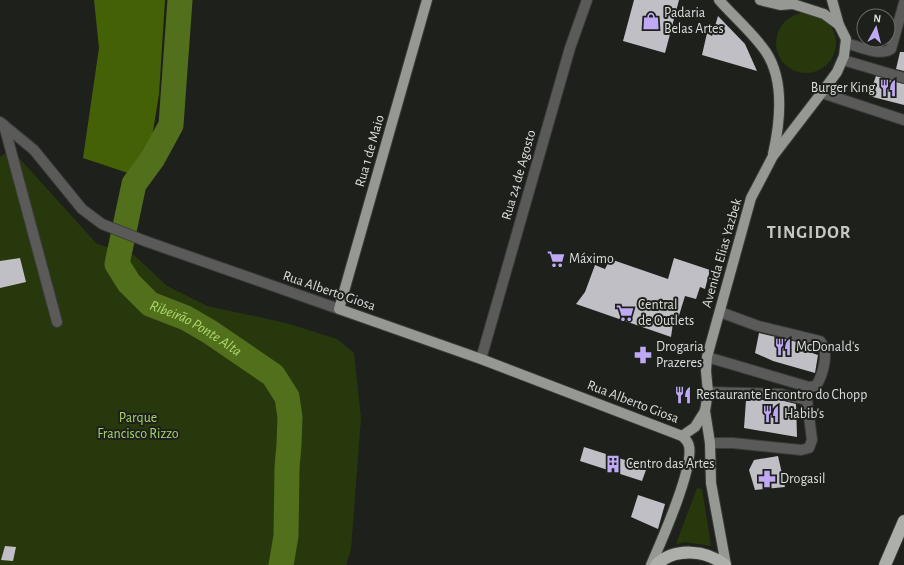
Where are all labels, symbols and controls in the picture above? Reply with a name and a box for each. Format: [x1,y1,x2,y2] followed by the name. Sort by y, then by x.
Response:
[664,6,724,36] place label: Padaria Belas Artes
[856,8,896,48] north arrow
[641,11,661,31] shop icon: Padaria Belas Artes
[873,13,882,24] text: N
[878,78,898,98] restaurant icon: Burger King
[811,81,875,95] place label: Burger King
[353,113,387,189] street label: Rua 1 de Maio
[499,128,539,222] street label: Rua 24 de Agosto
[700,196,744,309] street label: Avenida Elias Yazbek
[767,224,851,242] district label: TINGIDOR
[546,249,566,269] supermarket icon: Máximo
[569,252,614,266] place label: Máximo
[281,269,378,314] street label: Rua Alberto Giosa
[148,297,245,359] water label: Ribeirão Ponte Alta
[638,298,694,328] place label: Central de Outlets
[615,303,635,323] supermarket icon: Central de Outlets
[773,337,793,357] restaurant icon: McDonald's
[656,340,704,370] place label: Drogaria Prazeres
[796,340,859,354] place label: McDonald's
[633,345,653,365] pharmacy icon: Drogaria Prazeres
[585,378,681,426] street label: Rua Alberto Giosa
[673,385,693,405] restaurant icon: Restaurante Encontro do Chopp
[696,388,867,402] place label: Restaurante Encontro do Chopp
[761,404,781,424] restaurant icon: Habib's
[784,407,824,421] place label: Habib's
[97,411,179,441] park label: Parque Francisco Rizzo
[603,454,623,474] building icon: Centro das Artes
[626,457,714,471] place label: Centro das Artes
[757,469,777,489] pharmacy icon: Drogasil
[780,472,826,486] place label: Drogasil

